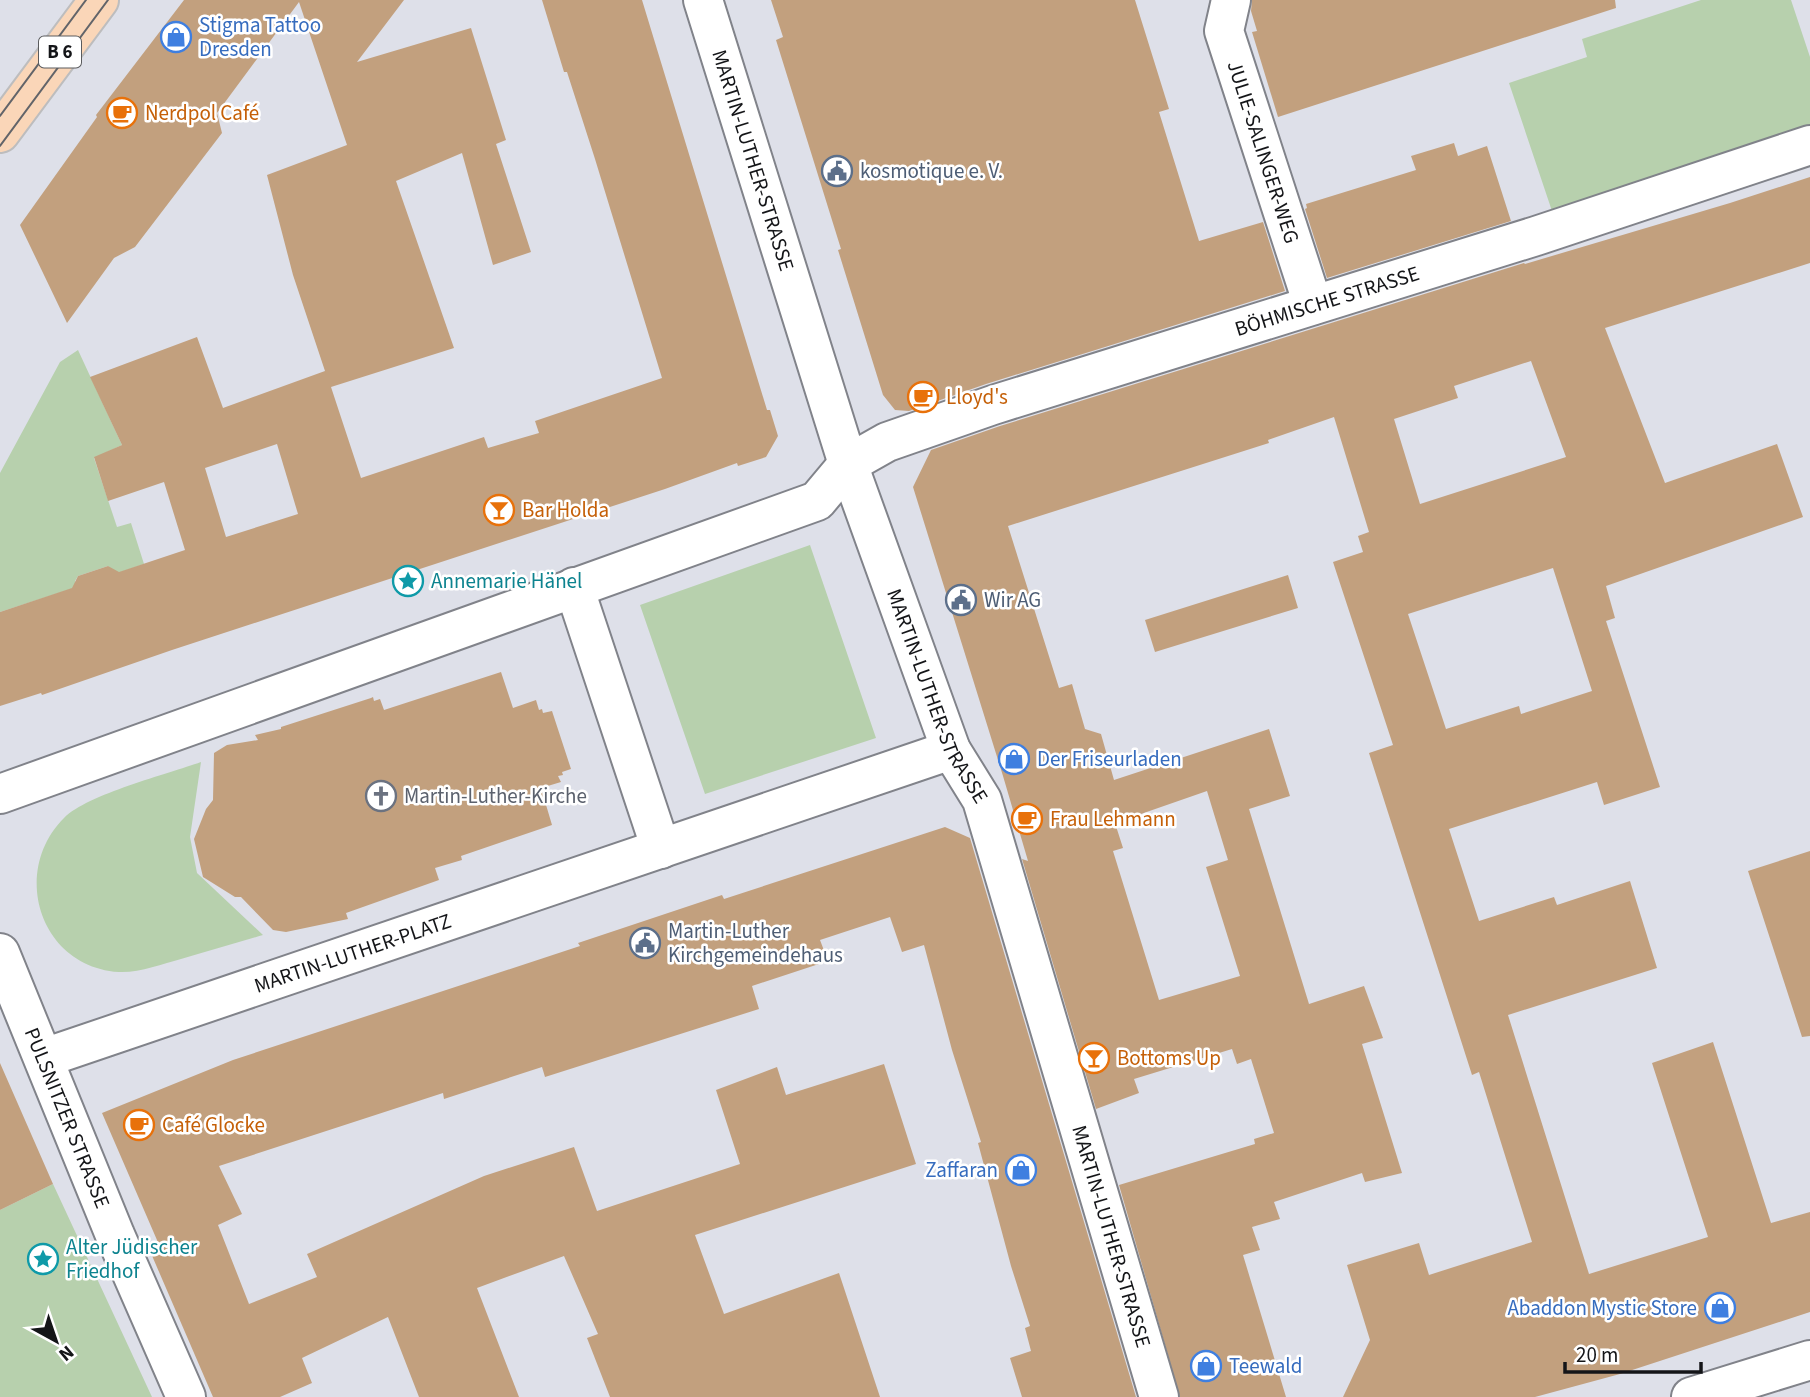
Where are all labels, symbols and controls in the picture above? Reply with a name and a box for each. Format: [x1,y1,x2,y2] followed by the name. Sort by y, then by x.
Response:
[199,10,321,64] place label: Stigma Tattoo Dresden
[159,20,193,54] shop icon: Stigma Tattoo Dresden
[39,36,81,68] road number: B 6
[704,46,802,275] street label: MARTIN-LUTHER-STRASSE
[1220,57,1307,247] street label: JULIE-SALINGER-WEG
[105,96,139,130] cafe icon: Nerdpol Café
[145,98,259,128] place label: Nerdpol Café
[820,154,854,188] public building icon: kosmotique e. V.
[860,156,1003,186] place label: kosmotique e. V.
[1231,258,1423,344] street label: BÖHMISCHE STRASSE
[906,380,940,414] cafe icon: Lloyd's
[946,382,1008,412] place label: Lloyd's
[482,493,516,527] bar icon: Bar Holda
[522,495,609,525] place label: Bar Holda
[391,564,425,598] place icon: Annemarie Hänel
[431,566,582,596] place label: Annemarie Hänel
[944,583,978,617] public building icon: Wir AG
[879,585,995,809] street label: MARTIN-LUTHER-STRASSE
[984,585,1041,615] place label: Wir AG
[997,742,1031,776] shop icon: Der Friseurladen
[1037,744,1182,774] place label: Der Friseurladen
[364,779,398,813] church icon: Martin-Luther-Kirche
[404,781,587,811] place label: Martin-Luther-Kirche
[1010,802,1044,836] cafe icon: Frau Lehmann
[1050,804,1176,834] place label: Frau Lehmann
[250,906,455,1001] street label: MARTIN-LUTHER-PLATZ
[668,916,843,970] place label: Martin-Luther Kirchgemeindehaus
[628,926,662,960] public building icon: Martin-Luther Kirchgemeindehaus
[17,1023,118,1213] street label: PULSNITZER STRASSE
[1077,1041,1111,1075] bar icon: Bottoms Up
[1117,1043,1221,1073] place label: Bottoms Up
[122,1108,156,1142] cafe icon: Café Glocke
[162,1110,265,1140] place label: Café Glocke
[1064,1122,1158,1351] street label: MARTIN-LUTHER-STRASSE
[1004,1153,1038,1187] shop icon: Zaffaran
[925,1155,998,1185] place label: Zaffaran
[66,1232,198,1286] place label: Alter Jüdischer Friedhof
[26,1242,60,1276] place icon: Alter Jüdischer Friedhof
[1703,1291,1737,1325] shop icon: Abaddon Mystic Store
[1507,1293,1697,1323] place label: Abaddon Mystic Store
[21,1306,91,1376] north arrow
[1565,1330,1702,1374] scale bar
[52,1338,79,1367] text: N
[1576,1340,1618,1370] text: 20 m
[1189,1349,1223,1383] shop icon: Teewald
[1229,1351,1302,1381] place label: Teewald

